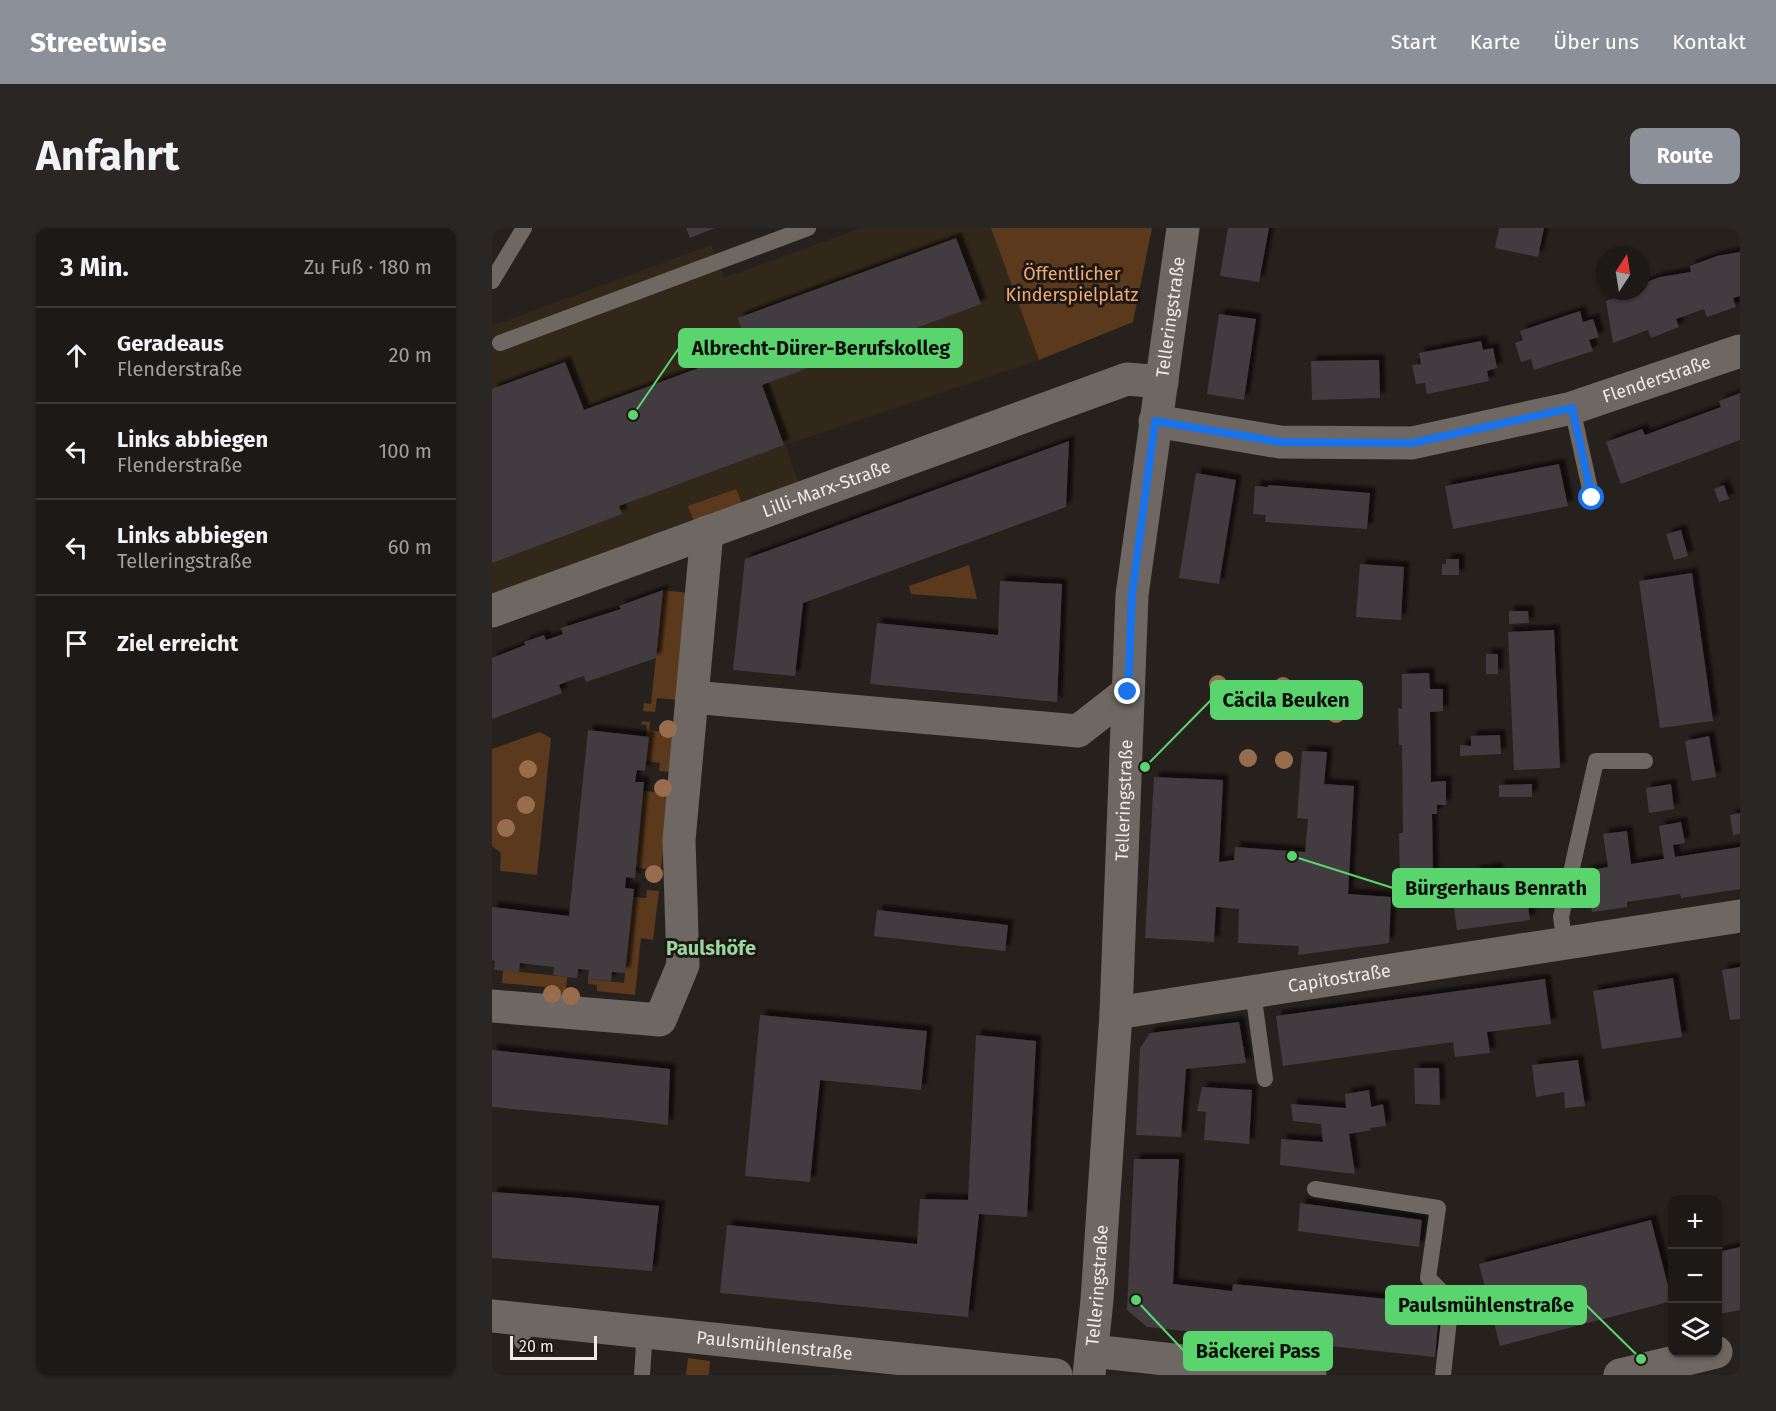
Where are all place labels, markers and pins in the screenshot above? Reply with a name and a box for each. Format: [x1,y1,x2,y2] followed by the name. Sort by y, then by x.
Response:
[679,329,962,367] callout: Albrecht-Dürer-Berufskolleg
[1211,681,1362,719] callout: Cäcila Beuken
[1393,869,1599,907] callout: Bürgerhaus Benrath
[1386,1286,1586,1324] callout: Paulsmühlenstraße
[1184,1332,1332,1370] callout: Bäckerei Pass

